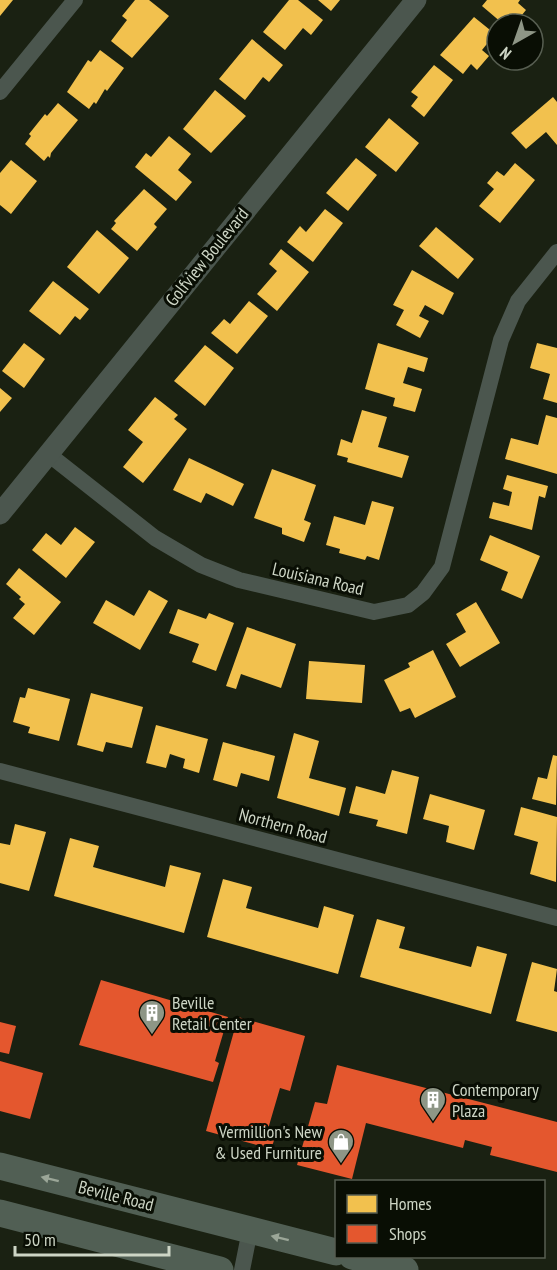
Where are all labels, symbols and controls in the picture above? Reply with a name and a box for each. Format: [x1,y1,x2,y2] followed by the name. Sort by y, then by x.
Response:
[485,12,545,72] north arrow
[496,43,515,64] text: N
[160,203,253,311] street label: Golfview Boulevard
[270,557,366,600] street label: Louisiana Road
[236,803,330,848] street label: Northern Road
[172,991,252,1035] place label: Beville Retail Center
[137,998,167,1036] building icon: Beville Retail Center
[452,1078,539,1122] place label: Contemporary Plaza
[418,1085,448,1123] building icon: Contemporary Plaza
[215,1120,322,1164] place label: Vermillion's New & Used Furniture
[326,1127,356,1165] shop icon: Vermillion's New & Used Furniture
[41,1174,59,1184] one-way arrow
[76,1175,156,1216] street label: Beville Road
[335,1180,545,1258] legend
[389,1192,432,1215] text: Homes
[15,1219,170,1257] scale bar
[389,1222,426,1245] text: Shops
[24,1228,56,1251] text: 50 m
[271,1233,289,1242] one-way arrow

